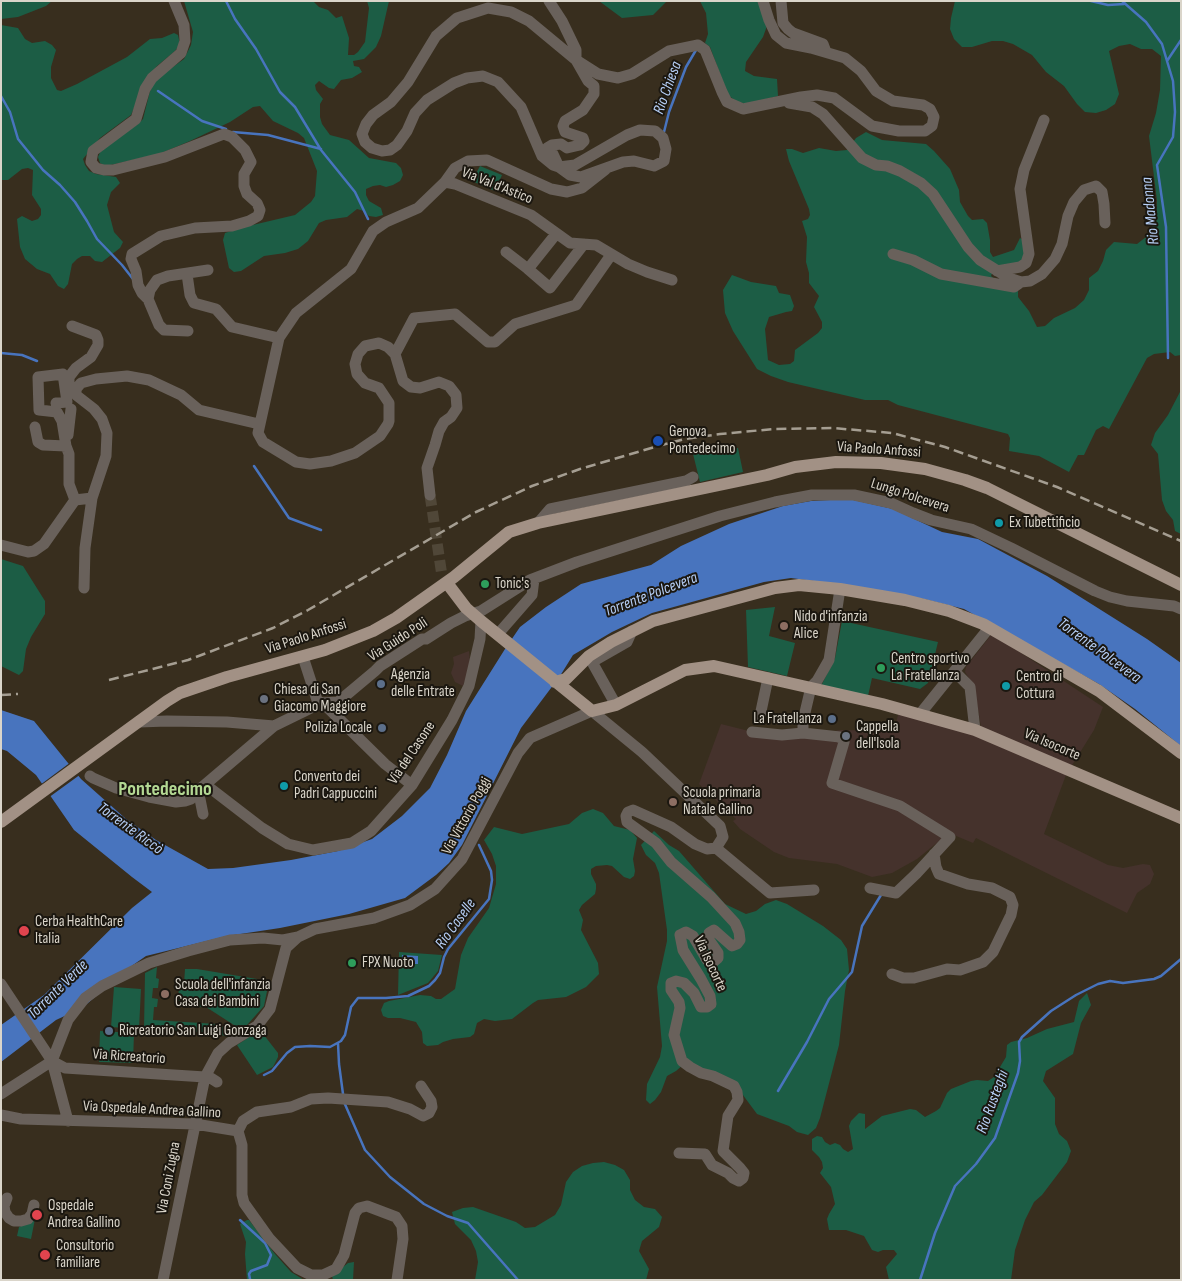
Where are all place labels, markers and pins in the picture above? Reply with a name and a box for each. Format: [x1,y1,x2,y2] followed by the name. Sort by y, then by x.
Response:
[669,423,735,458] place label: Genova Pontedecimo
[651,434,665,448] marker: Genova Pontedecimo
[1009,514,1080,532] place label: Ex Tubettificio
[993,517,1005,529] marker: Ex Tubettificio
[495,575,529,593] place label: Tonic's
[479,578,491,590] marker: Tonic's
[794,608,867,643] place label: Nido d'infanzia Alice
[778,620,790,632] marker: Nido d'infanzia Alice
[891,650,970,685] place label: Centro sportivo La Fratellanza
[875,662,887,674] marker: Centro sportivo La Fratellanza
[391,666,455,701] place label: Agenzia delle Entrate
[1016,668,1062,703] place label: Centro di Cottura
[375,678,387,690] marker: Agenzia delle Entrate
[1000,680,1012,692] marker: Centro di Cottura
[274,681,366,716] place label: Chiesa di San Giacomo Maggiore
[258,693,270,705] marker: Chiesa di San Giacomo Maggiore
[753,710,822,728] place label: La Fratellanza
[826,713,838,725] marker: La Fratellanza
[856,718,899,753] place label: Cappella dell'Isola
[305,719,372,737] place label: Polizia Locale
[376,722,388,734] marker: Polizia Locale
[840,730,852,742] marker: Cappella dell'Isola
[294,768,377,803] place label: Convento dei Padri Cappuccini
[278,780,290,792] marker: Convento dei Padri Cappuccini
[683,784,760,819] place label: Scuola primaria Natale Gallino
[667,796,679,808] marker: Scuola primaria Natale Gallino
[35,913,123,948] place label: Cerba HealthCare Italia
[17,924,31,938] marker: Cerba HealthCare Italia
[362,954,414,972] place label: FPX Nuoto
[346,957,358,969] marker: FPX Nuoto
[175,976,271,1011] place label: Scuola dell'infanzia Casa dei Bambini
[159,988,171,1000] marker: Scuola dell'infanzia Casa dei Bambini
[119,1022,267,1040] place label: Ricreatorio San Luigi Gonzaga
[103,1025,115,1037] marker: Ricreatorio San Luigi Gonzaga
[48,1197,120,1232] place label: Ospedale Andrea Gallino
[30,1208,44,1222] marker: Ospedale Andrea Gallino
[56,1237,114,1272] place label: Consultorio familiare
[38,1248,52,1262] marker: Consultorio familiare

